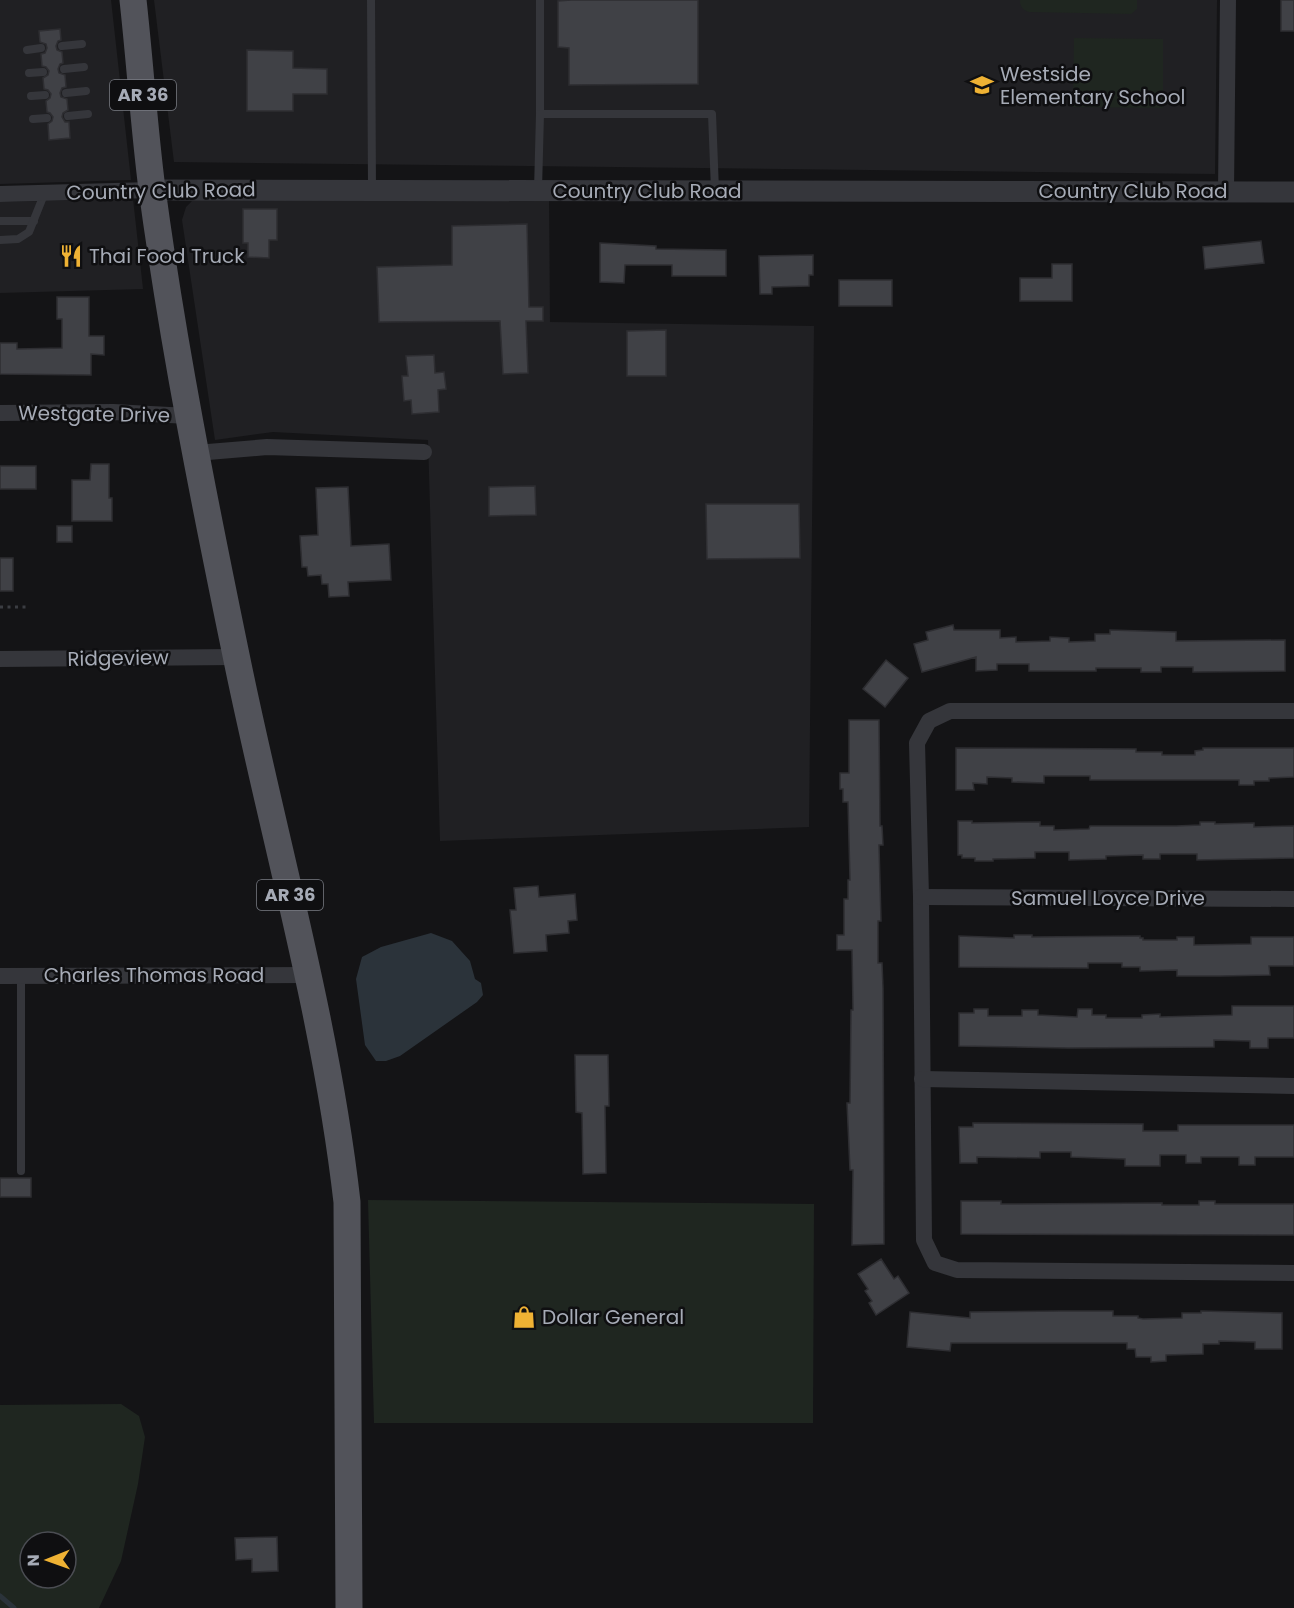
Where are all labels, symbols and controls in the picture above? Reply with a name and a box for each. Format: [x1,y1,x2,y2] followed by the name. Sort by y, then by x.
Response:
[1000,60,1185,111] place label: Westside Elementary School
[969,72,995,98] school or university icon: Westside Elementary School
[110,80,176,110] road number: AR 36
[66,175,256,207] street label: Country Club Road
[552,177,742,205] street label: Country Club Road
[1038,177,1228,205] street label: Country Club Road
[89,242,245,270] place label: Thai Food Truck
[58,243,84,269] restaurant icon: Thai Food Truck
[18,399,170,429] street label: Westgate Drive
[67,643,170,673] street label: Ridgeview
[257,880,323,910] road number: AR 36
[1011,884,1205,912] street label: Samuel Loyce Drive
[44,961,264,989] street label: Charles Thomas Road
[542,1303,684,1331] place label: Dollar General
[511,1304,537,1330] shop icon: Dollar General
[18,1530,78,1590] north arrow
[22,1554,45,1566] text: N

